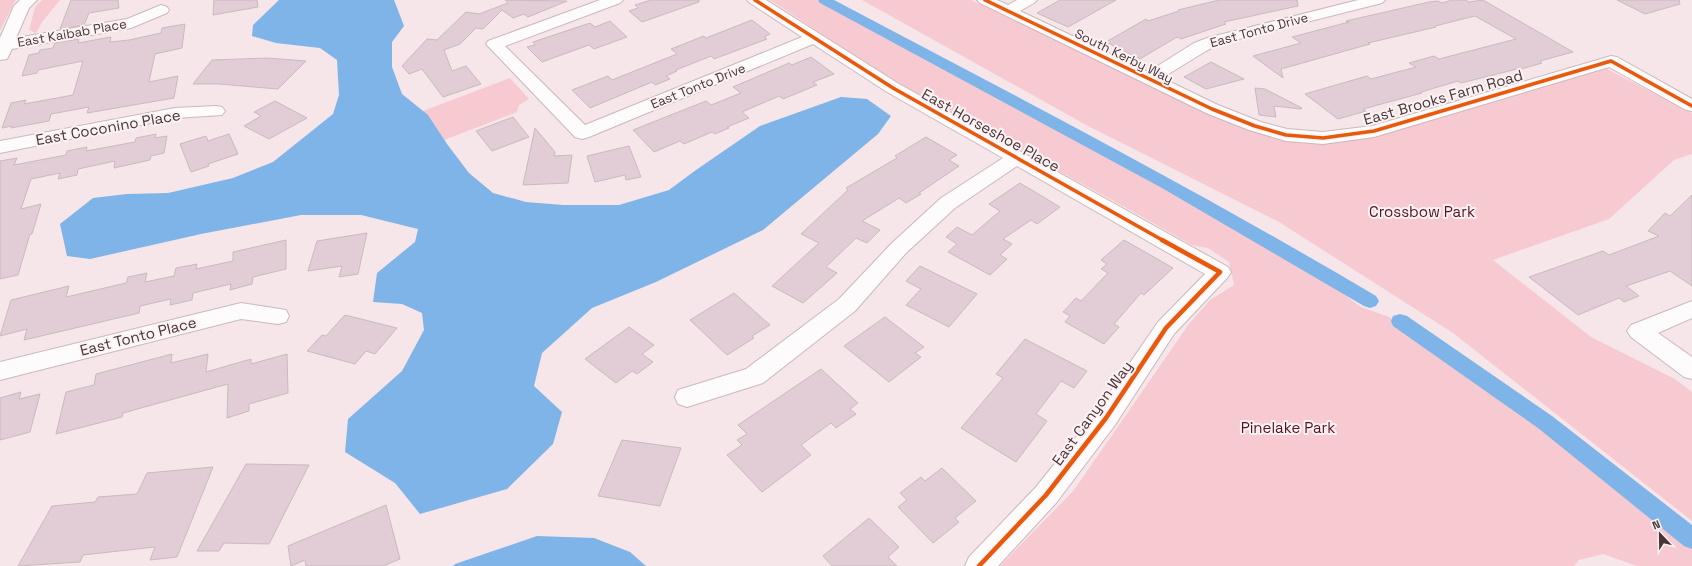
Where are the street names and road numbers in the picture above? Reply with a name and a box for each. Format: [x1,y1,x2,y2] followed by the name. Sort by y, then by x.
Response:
[1208,9,1310,51] street label: East Tonto Drive
[16,15,128,51] street label: East Kaibab Place
[1072,25,1176,87] street label: South Kerby Way
[648,59,748,113] street label: East Tonto Drive
[1361,65,1525,129] street label: East Brooks Farm Road
[919,84,1063,176] street label: East Horseshoe Place
[34,105,182,149] street label: East Coconino Place
[78,312,198,360] street label: East Tonto Place
[1048,357,1136,469] street label: East Canyon Way

